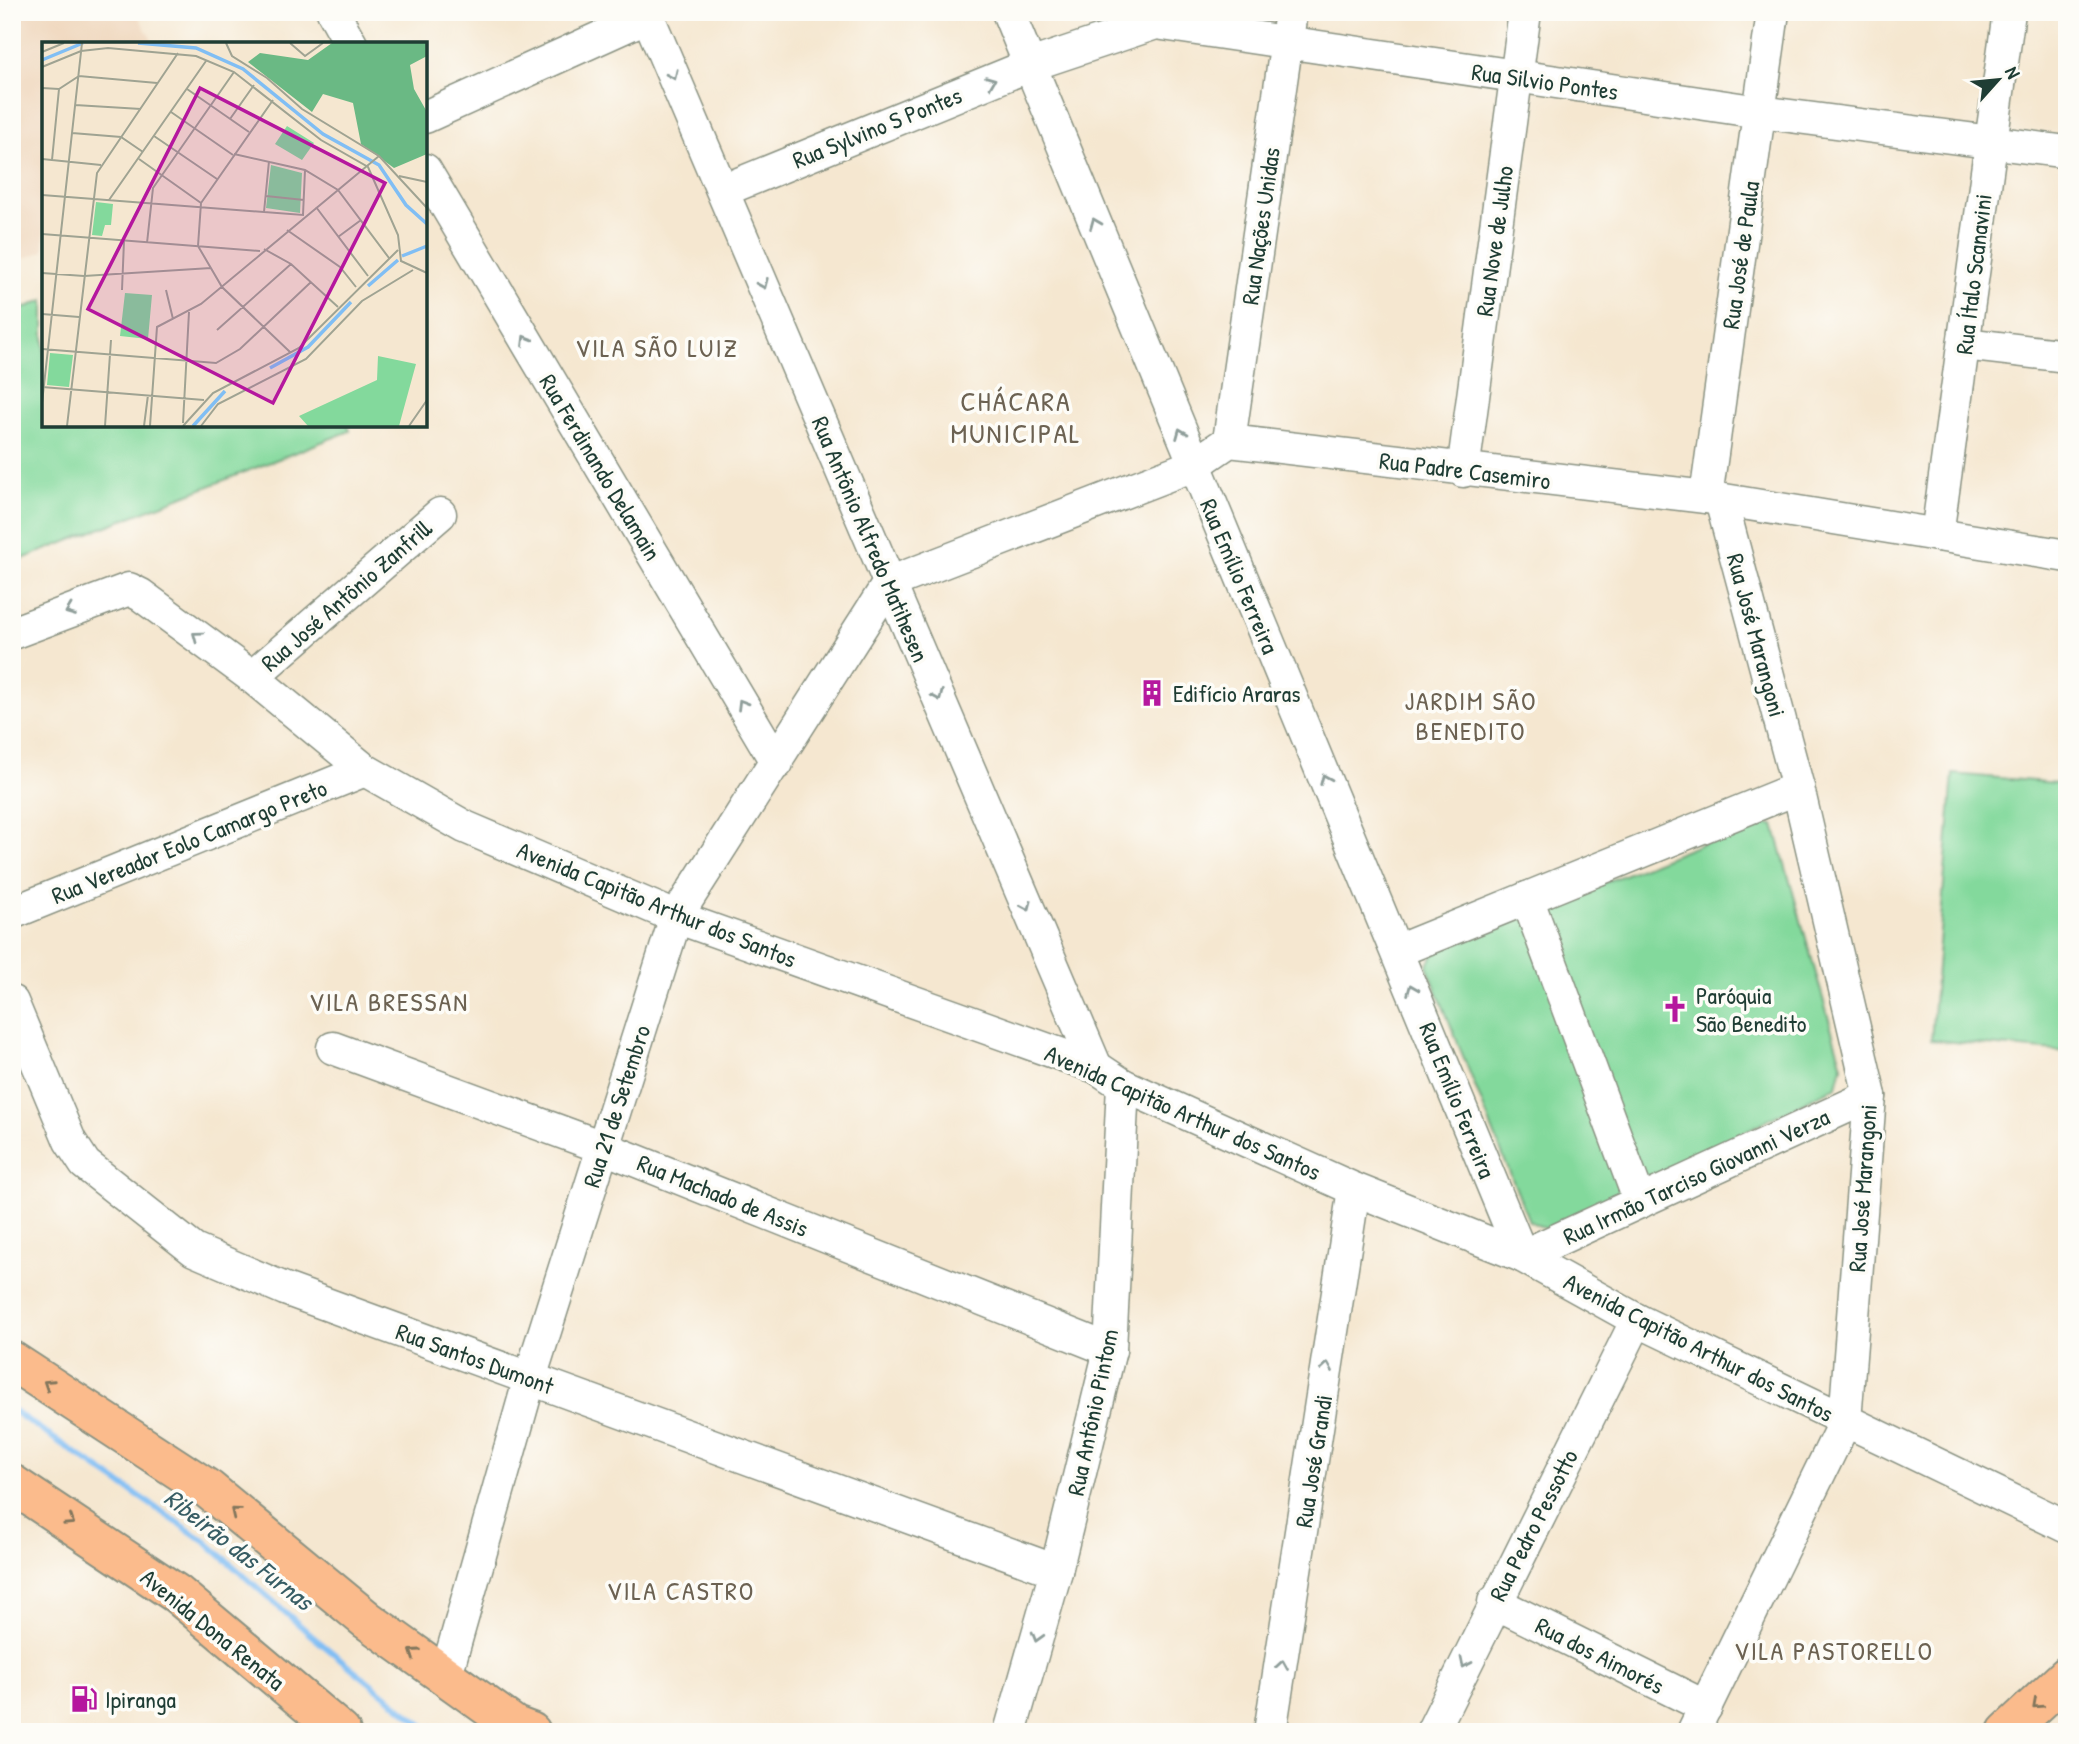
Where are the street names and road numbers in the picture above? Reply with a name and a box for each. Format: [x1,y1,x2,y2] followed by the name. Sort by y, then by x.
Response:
[1470,55,1620,107] street label: Rua Silvio Pontes
[788,79,966,175] street label: Rua Sylvino S Pontes
[1233,145,1287,307] street label: Rua Nações Unidas
[1468,163,1520,318] street label: Rua Nove de Julho
[1714,179,1766,331] street label: Rua José de Paula
[1947,192,1999,356] street label: Rua Ítalo Scanavini
[533,368,669,566] street label: Rua Ferdinando Delamain
[805,411,937,667] street label: Rua Antônio Alfredo Matihesen
[1378,444,1553,496] street label: Rua Padre Casemiro
[1193,494,1287,658] street label: Rua Emílio Ferreira
[254,512,439,678] street label: Rua José Antônio Zanfrill
[1720,550,1794,720] street label: Rua José Marangoni
[47,771,332,911] street label: Rua Vereador Eolo Camargo Preto
[513,833,801,975] street label: Avenida Capitão Arthur dos Santos
[1412,1017,1504,1183] street label: Rua Emílio Ferreira
[575,1020,657,1191] street label: Rua 21 de Setembro
[1040,1037,1326,1187] street label: Avenida Capitão Arthur dos Santos
[1558,1100,1834,1252] street label: Rua Irmão Tarciso Giovanni Verza
[1840,1103,1884,1273] street label: Rua José Marangoni
[633,1146,813,1244] street label: Rua Machado de Assis
[1559,1265,1839,1429] street label: Avenida Capitão Arthur dos Santos
[392,1315,559,1402] street label: Rua Santos Dumont
[1059,1326,1125,1498] street label: Rua Antônio Pintom
[1287,1392,1339,1530] street label: Rua José Grandi
[1481,1444,1585,1606] street label: Rua Pedro Pessotto
[134,1561,292,1697] street label: Avenida Dona Renata
[1530,1609,1670,1701] street label: Rua dos Aimorés

